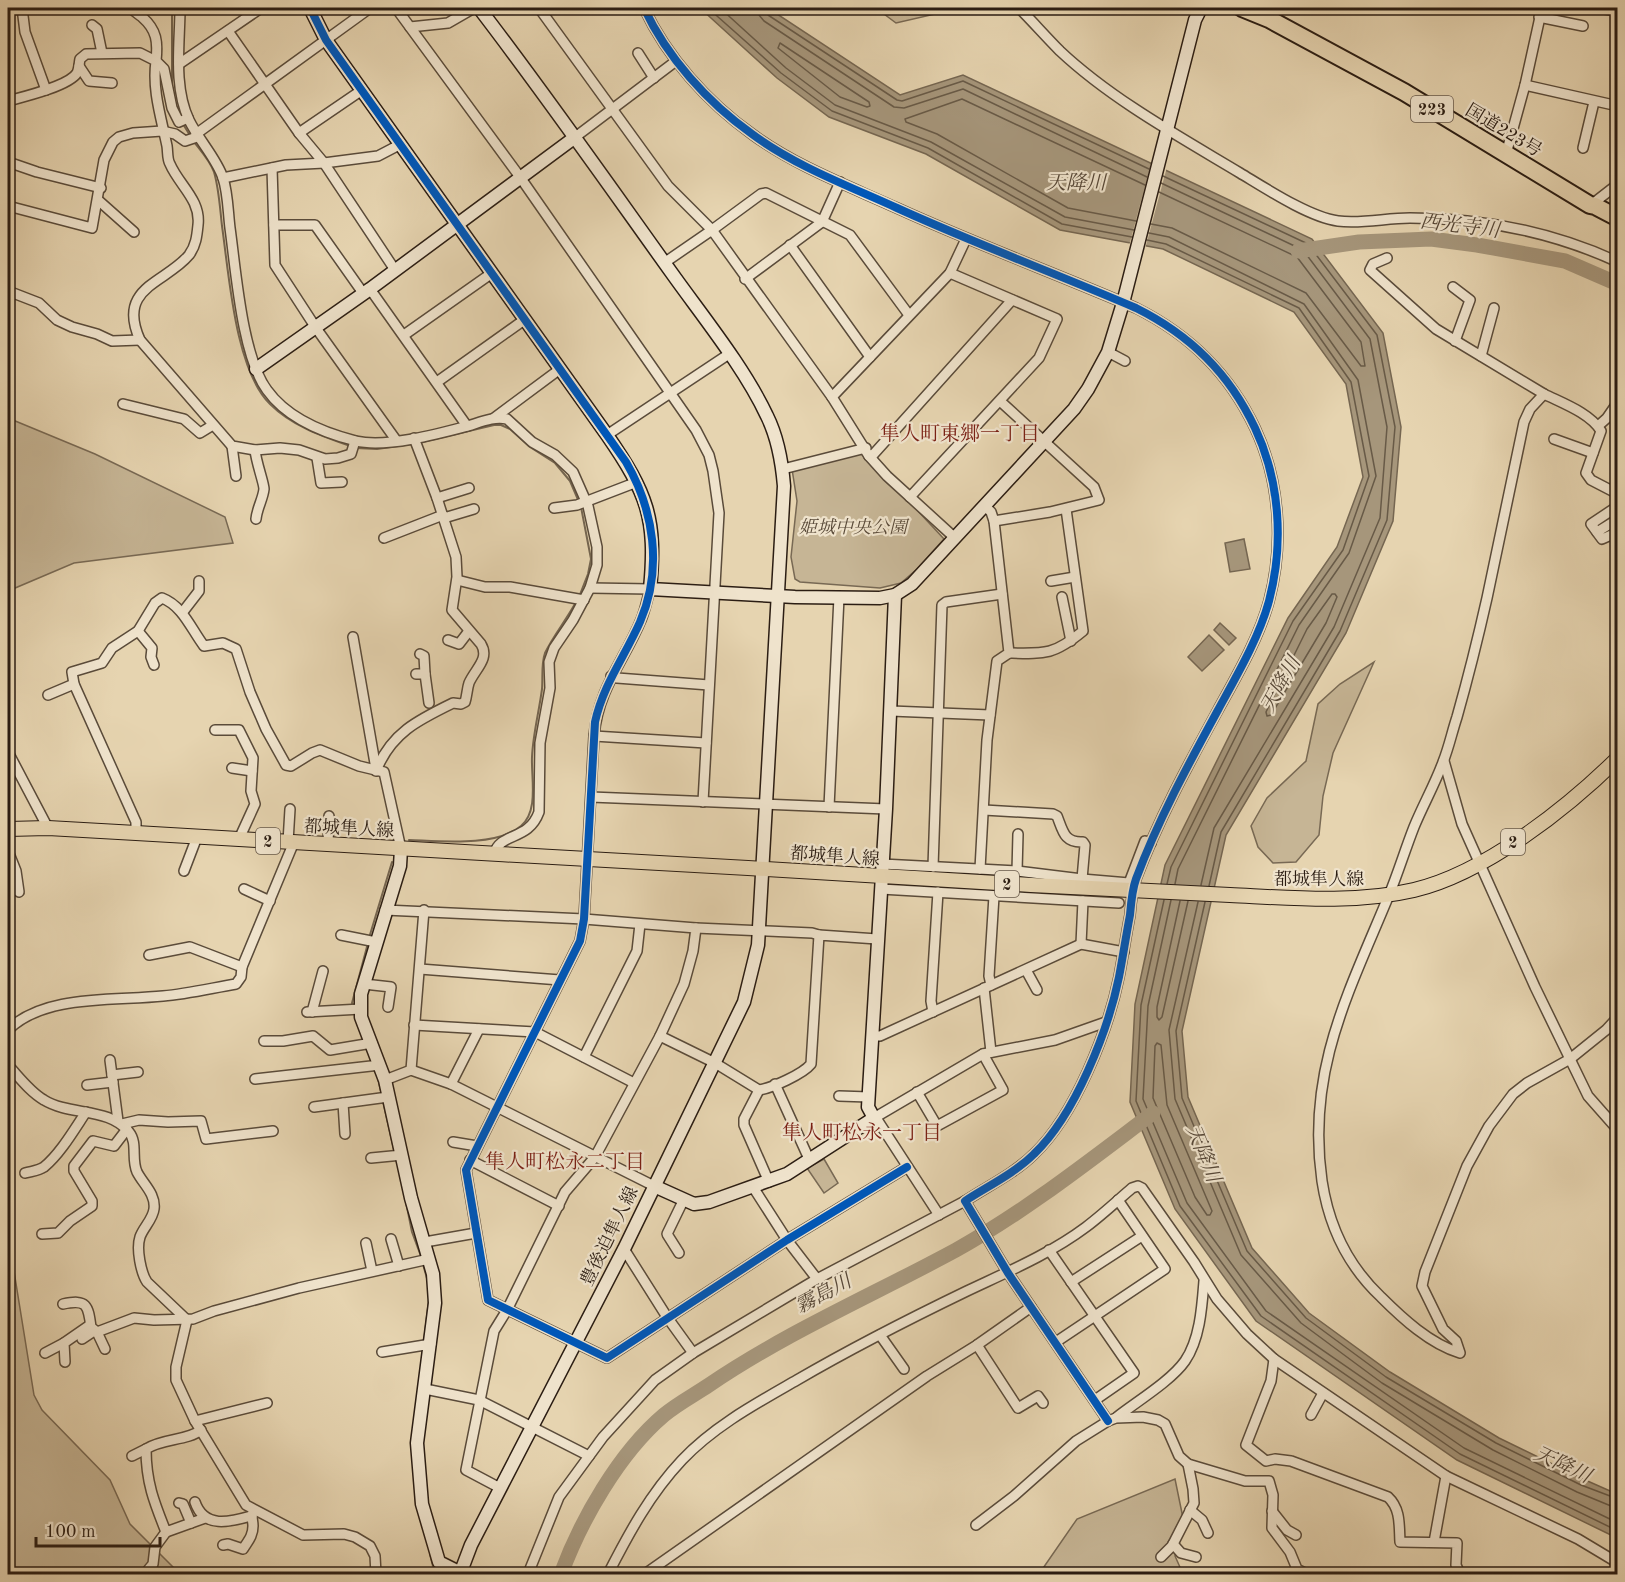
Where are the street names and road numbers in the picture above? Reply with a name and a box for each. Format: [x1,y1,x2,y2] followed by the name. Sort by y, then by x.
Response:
[1411,96,1453,122] road number: 223
[1462,99,1546,161] street label: 国道223号
[304,816,394,840] street label: 都城隼人線
[256,828,280,854] road number: 2
[1501,829,1525,855] road number: 2
[789,843,881,869] street label: 都城隼人線
[1274,869,1364,889] street label: 都城隼人線
[995,871,1019,897] road number: 2
[576,1183,642,1289] street label: 豊後迫隼人線

